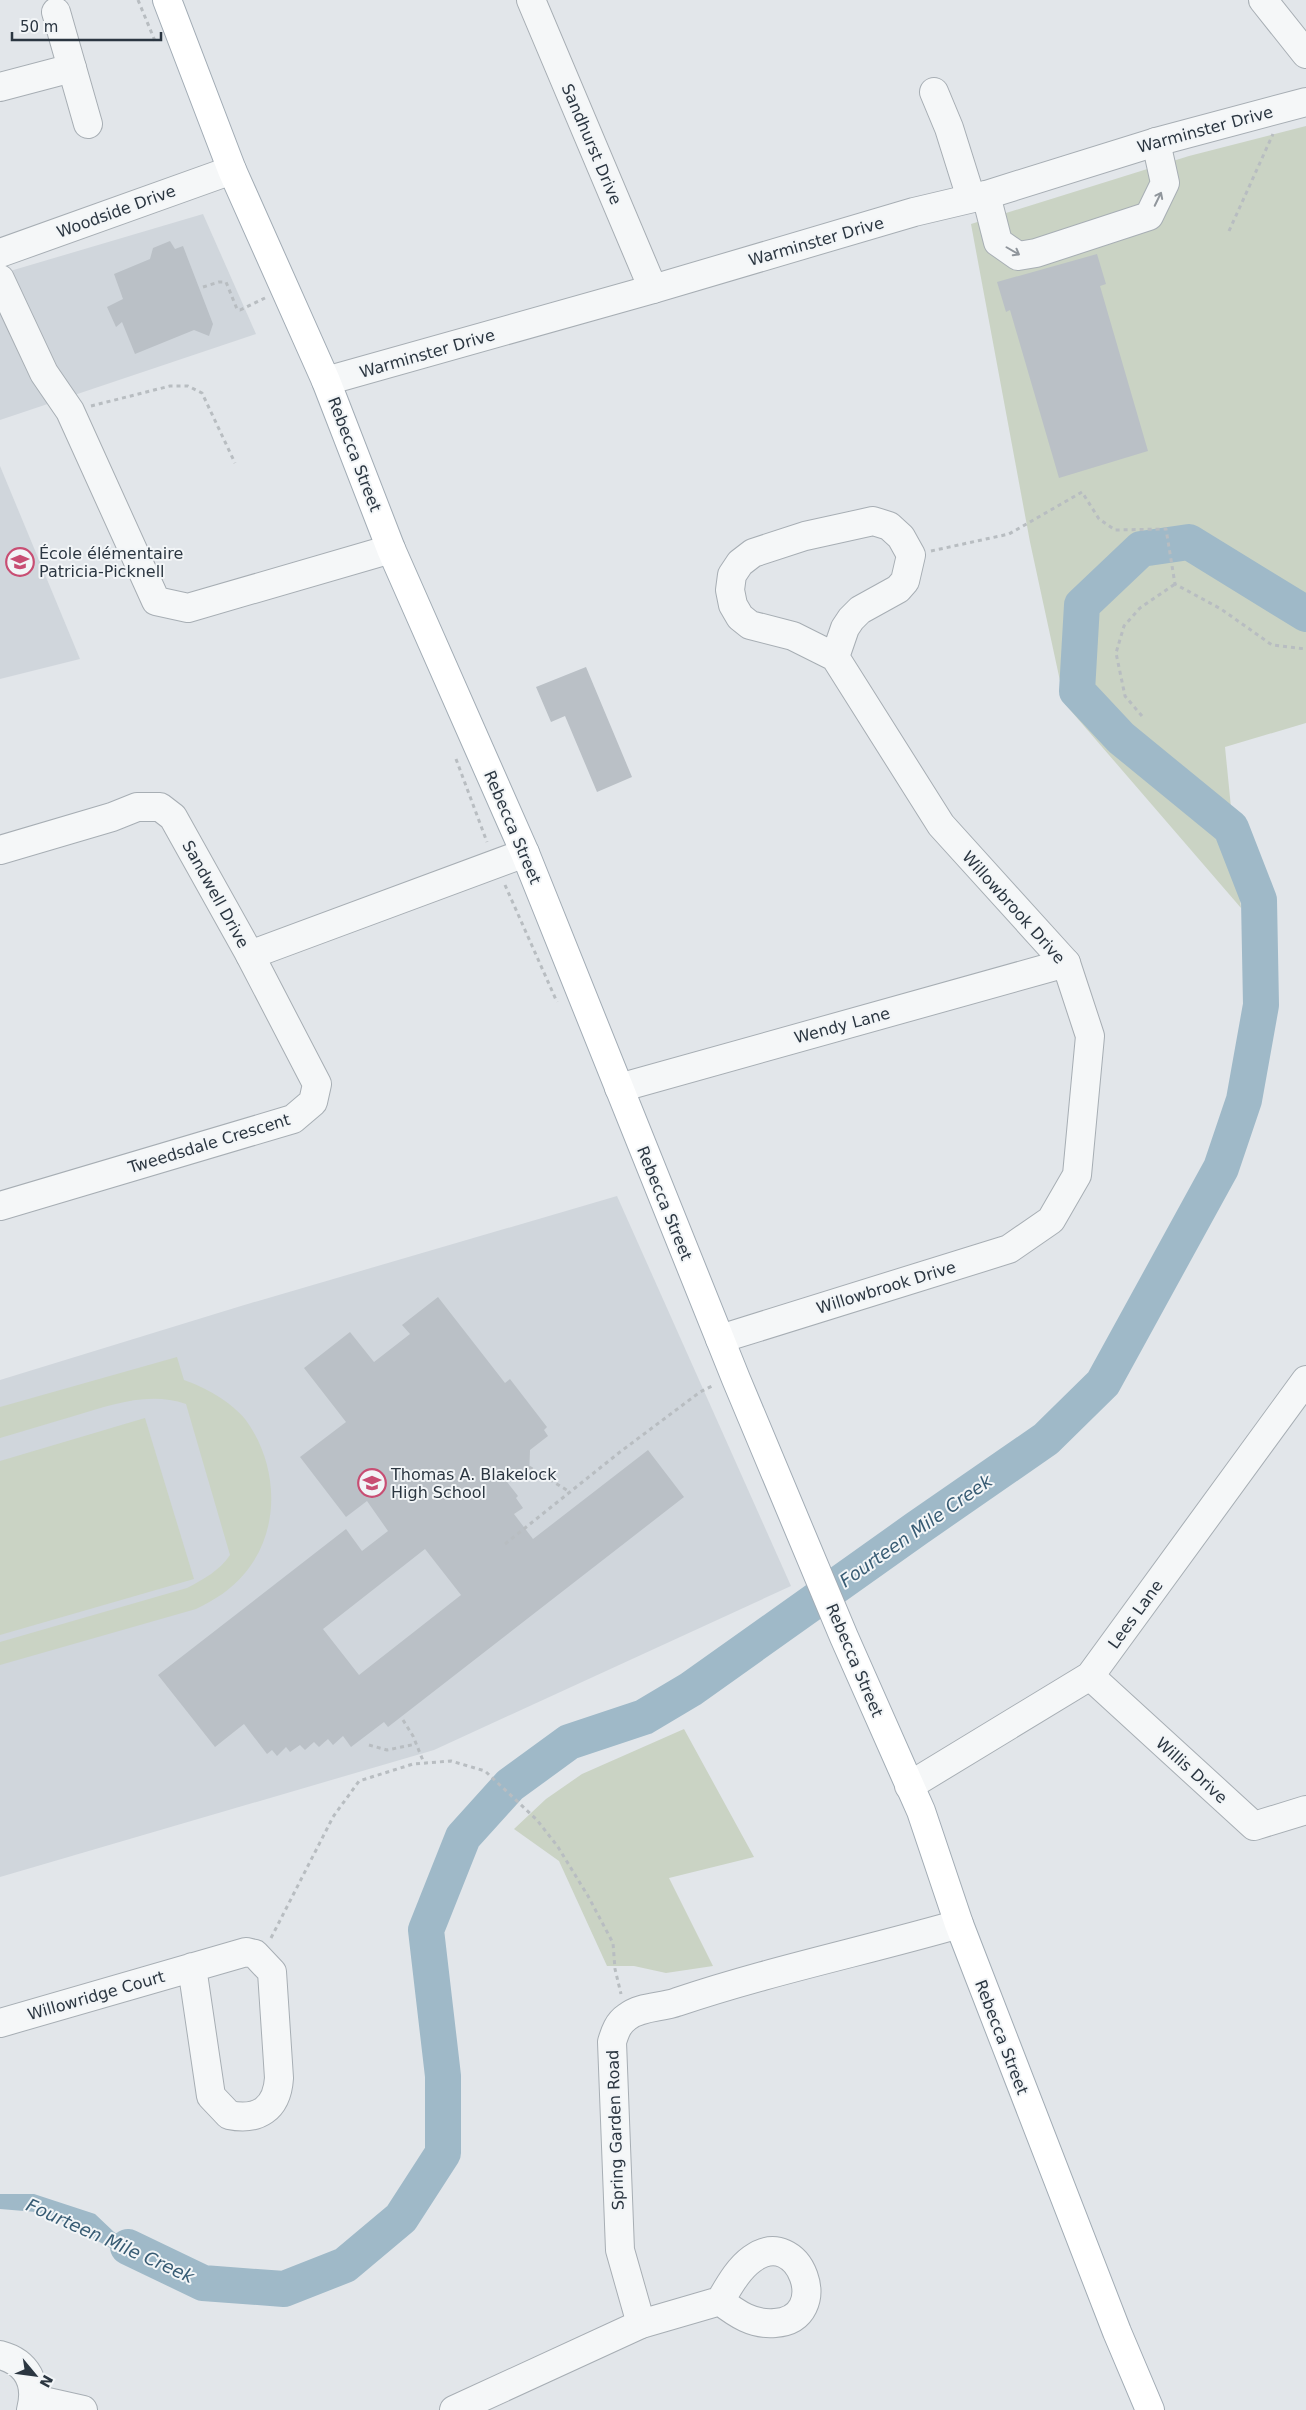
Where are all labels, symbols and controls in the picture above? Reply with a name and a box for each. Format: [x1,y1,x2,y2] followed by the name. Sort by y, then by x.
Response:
[12,10,161,42] scale bar
[20,18,58,36] text: 50 m
[558,81,626,207] street label: Sandhurst Drive
[1135,102,1275,157] street label: Warminster Drive
[54,181,178,242] street label: Woodside Drive
[1153,192,1163,207] one-way arrow
[746,213,886,270] street label: Warminster Drive
[1005,247,1019,257] one-way arrow
[357,325,497,382] street label: Warminster Drive
[324,394,385,514] street label: Rebecca Street
[39,544,183,581] place label: École élémentaire Patricia-Picknell
[5,547,35,577] school or university icon: École élémentaire Patricia-Picknell
[480,768,545,887] street label: Rebecca Street
[178,837,253,951] street label: Sandwell Drive
[958,847,1069,967] street label: Willowbrook Drive
[792,1004,892,1047] street label: Wendy Lane
[125,1110,292,1177] street label: Tweedsdale Crescent
[633,1143,696,1263] street label: Rebecca Street
[814,1257,958,1318] street label: Willowbrook Drive
[390,1465,557,1502] place label: Thomas A. Blakelock High School
[357,1468,387,1498] school or university icon: Thomas A. Blakelock High School
[835,1469,997,1591] water label: Fourteen Mile Creek
[1104,1576,1167,1652] street label: Lees Lane
[822,1601,887,1720] street label: Rebecca Street
[1152,1733,1231,1807] street label: Willis Drive
[25,1967,167,2024] street label: Willowridge Court
[971,1977,1032,2097] street label: Rebecca Street
[603,2049,628,2211] street label: Spring Garden Road
[23,2194,199,2288] water label: Fourteen Mile Creek
[10,2350,60,2400] north arrow
[37,2372,56,2390] text: N

